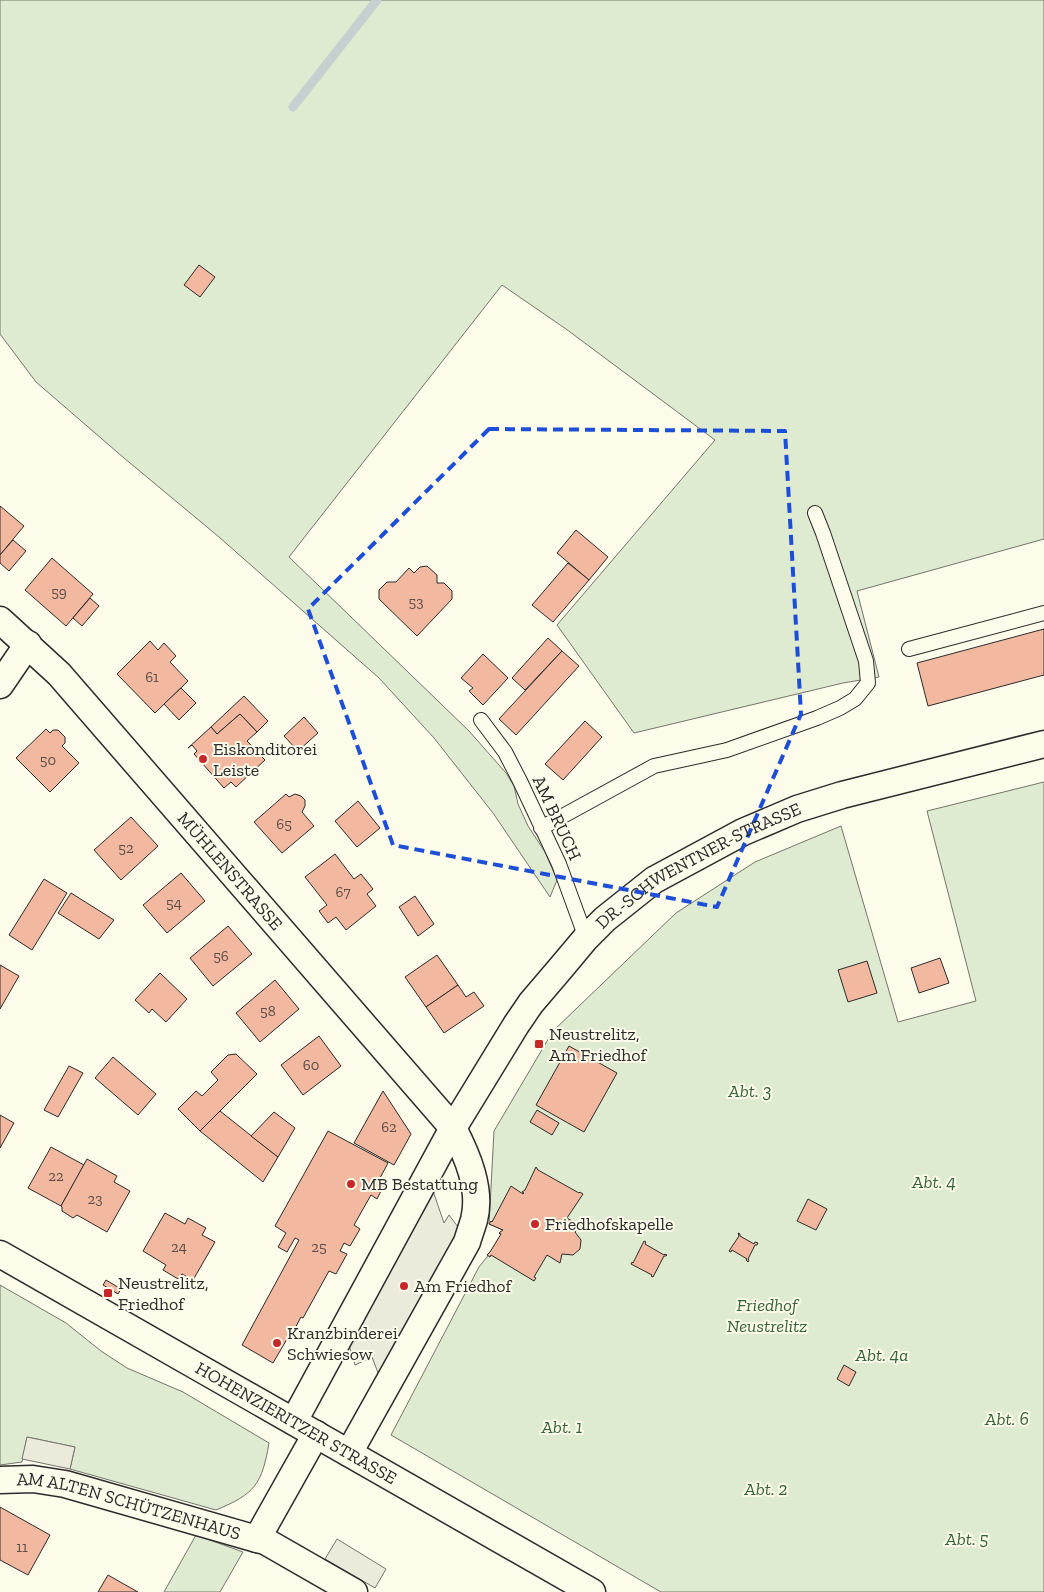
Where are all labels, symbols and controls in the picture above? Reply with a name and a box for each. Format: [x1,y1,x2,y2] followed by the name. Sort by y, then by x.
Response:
[51,583,67,601] house number: 59
[408,593,424,611] house number: 53
[145,668,159,686] house number: 61
[213,738,317,781] place label: Eiskonditorei Leiste
[40,751,56,769] house number: 50
[197,753,209,765] marker: Eiskonditorei Leiste
[528,772,586,864] street label: AM BRUCH
[591,798,804,933] street label: DR.-SCHWENTNER-STRASSE
[173,807,287,935] street label: MÜHLENSTRASSE
[276,815,292,833] house number: 65
[118,839,134,857] house number: 52
[335,883,351,901] house number: 67
[166,894,182,912] house number: 54
[213,947,229,965] house number: 56
[260,1002,276,1020] house number: 58
[549,1023,648,1066] place label: Neustrelitz, Am Friedhof
[533,1038,545,1050] marker: Neustrelitz, Am Friedhof
[303,1056,319,1074] house number: 60
[727,1080,772,1102] park label: Abt. 3
[381,1118,397,1136] house number: 62
[48,1167,64,1185] house number: 22
[911,1171,956,1193] park label: Abt. 4
[361,1173,478,1195] place label: MB Bestattung
[345,1178,357,1190] marker: MB Bestattung
[87,1190,103,1208] house number: 23
[545,1213,673,1235] place label: Friedhofskapelle
[529,1218,541,1230] marker: Friedhofskapelle
[171,1238,187,1256] house number: 24
[311,1238,327,1256] house number: 25
[118,1272,209,1315] place label: Neustrelitz, Friedhof
[414,1275,513,1297] place label: Am Friedhof
[398,1280,410,1292] marker: Am Friedhof
[102,1287,114,1299] marker: Neustrelitz, Friedhof
[727,1294,807,1337] park label: Friedhof Neustrelitz
[287,1322,398,1365] place label: Kranzbinderei Schwiesow
[271,1337,283,1349] marker: Kranzbinderei Schwiesow
[855,1344,908,1366] park label: Abt. 4a
[192,1357,401,1489] street label: HOHENZIERITZER STRASSE
[984,1408,1029,1430] park label: Abt. 6
[540,1416,583,1438] park label: Abt. 1
[16,1467,243,1545] street label: AM ALTEN SCHÜTZENHAUS
[743,1478,788,1500] park label: Abt. 2
[944,1528,989,1550] park label: Abt. 5
[16,1538,28,1556] house number: 11

